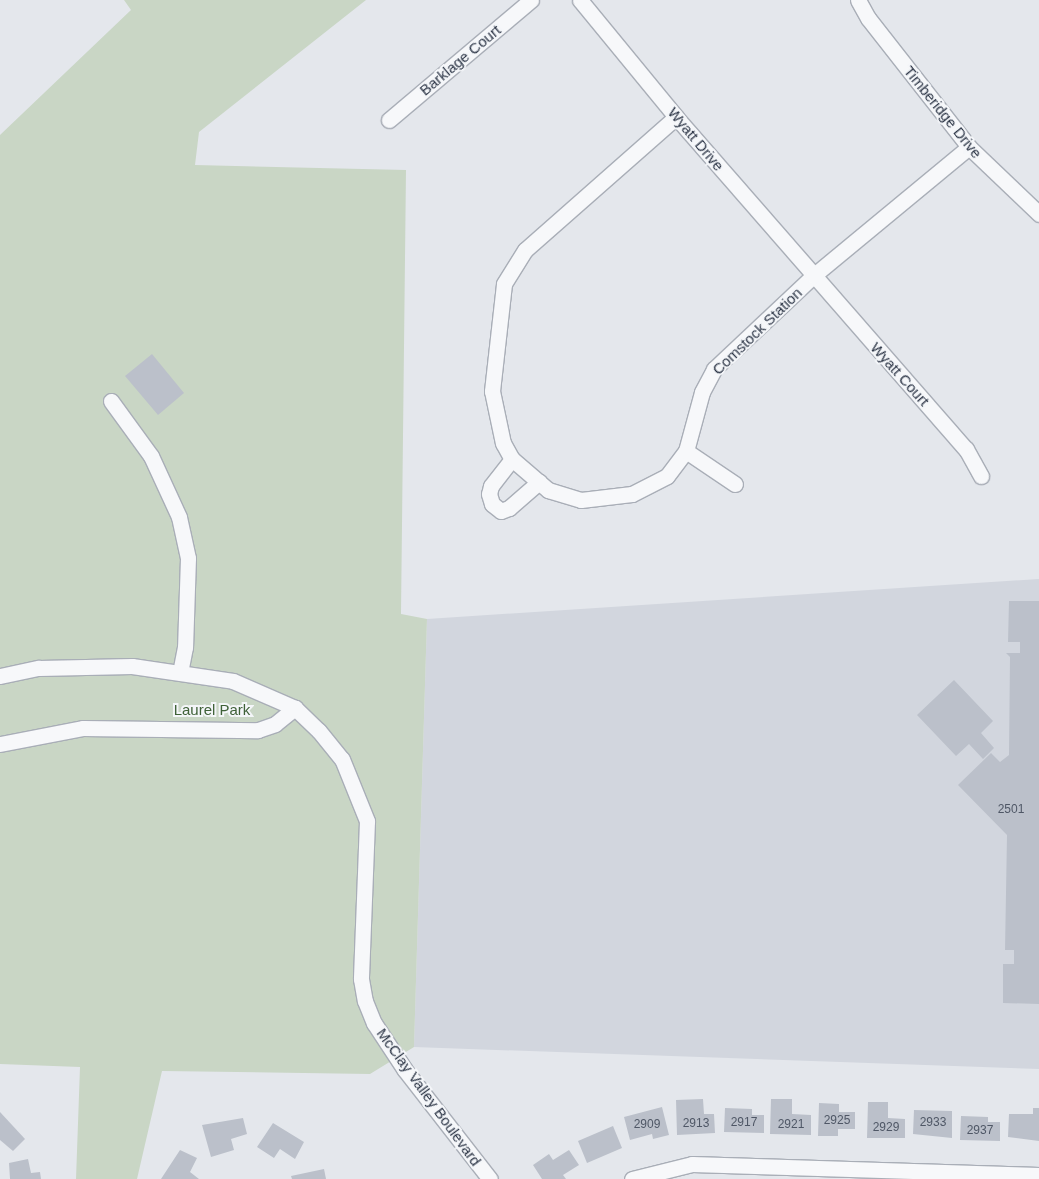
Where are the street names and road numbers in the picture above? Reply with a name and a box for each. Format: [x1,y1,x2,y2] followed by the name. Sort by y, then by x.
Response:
[416,21,504,99] street label: Barklage Court
[900,62,986,162] street label: Timberidge Drive
[664,104,728,174] street label: Wyatt Drive
[708,284,806,378] street label: Comstock Station
[867,339,933,409] street label: Wyatt Court
[373,1025,485,1169] street label: McClay Valley Boulevard

